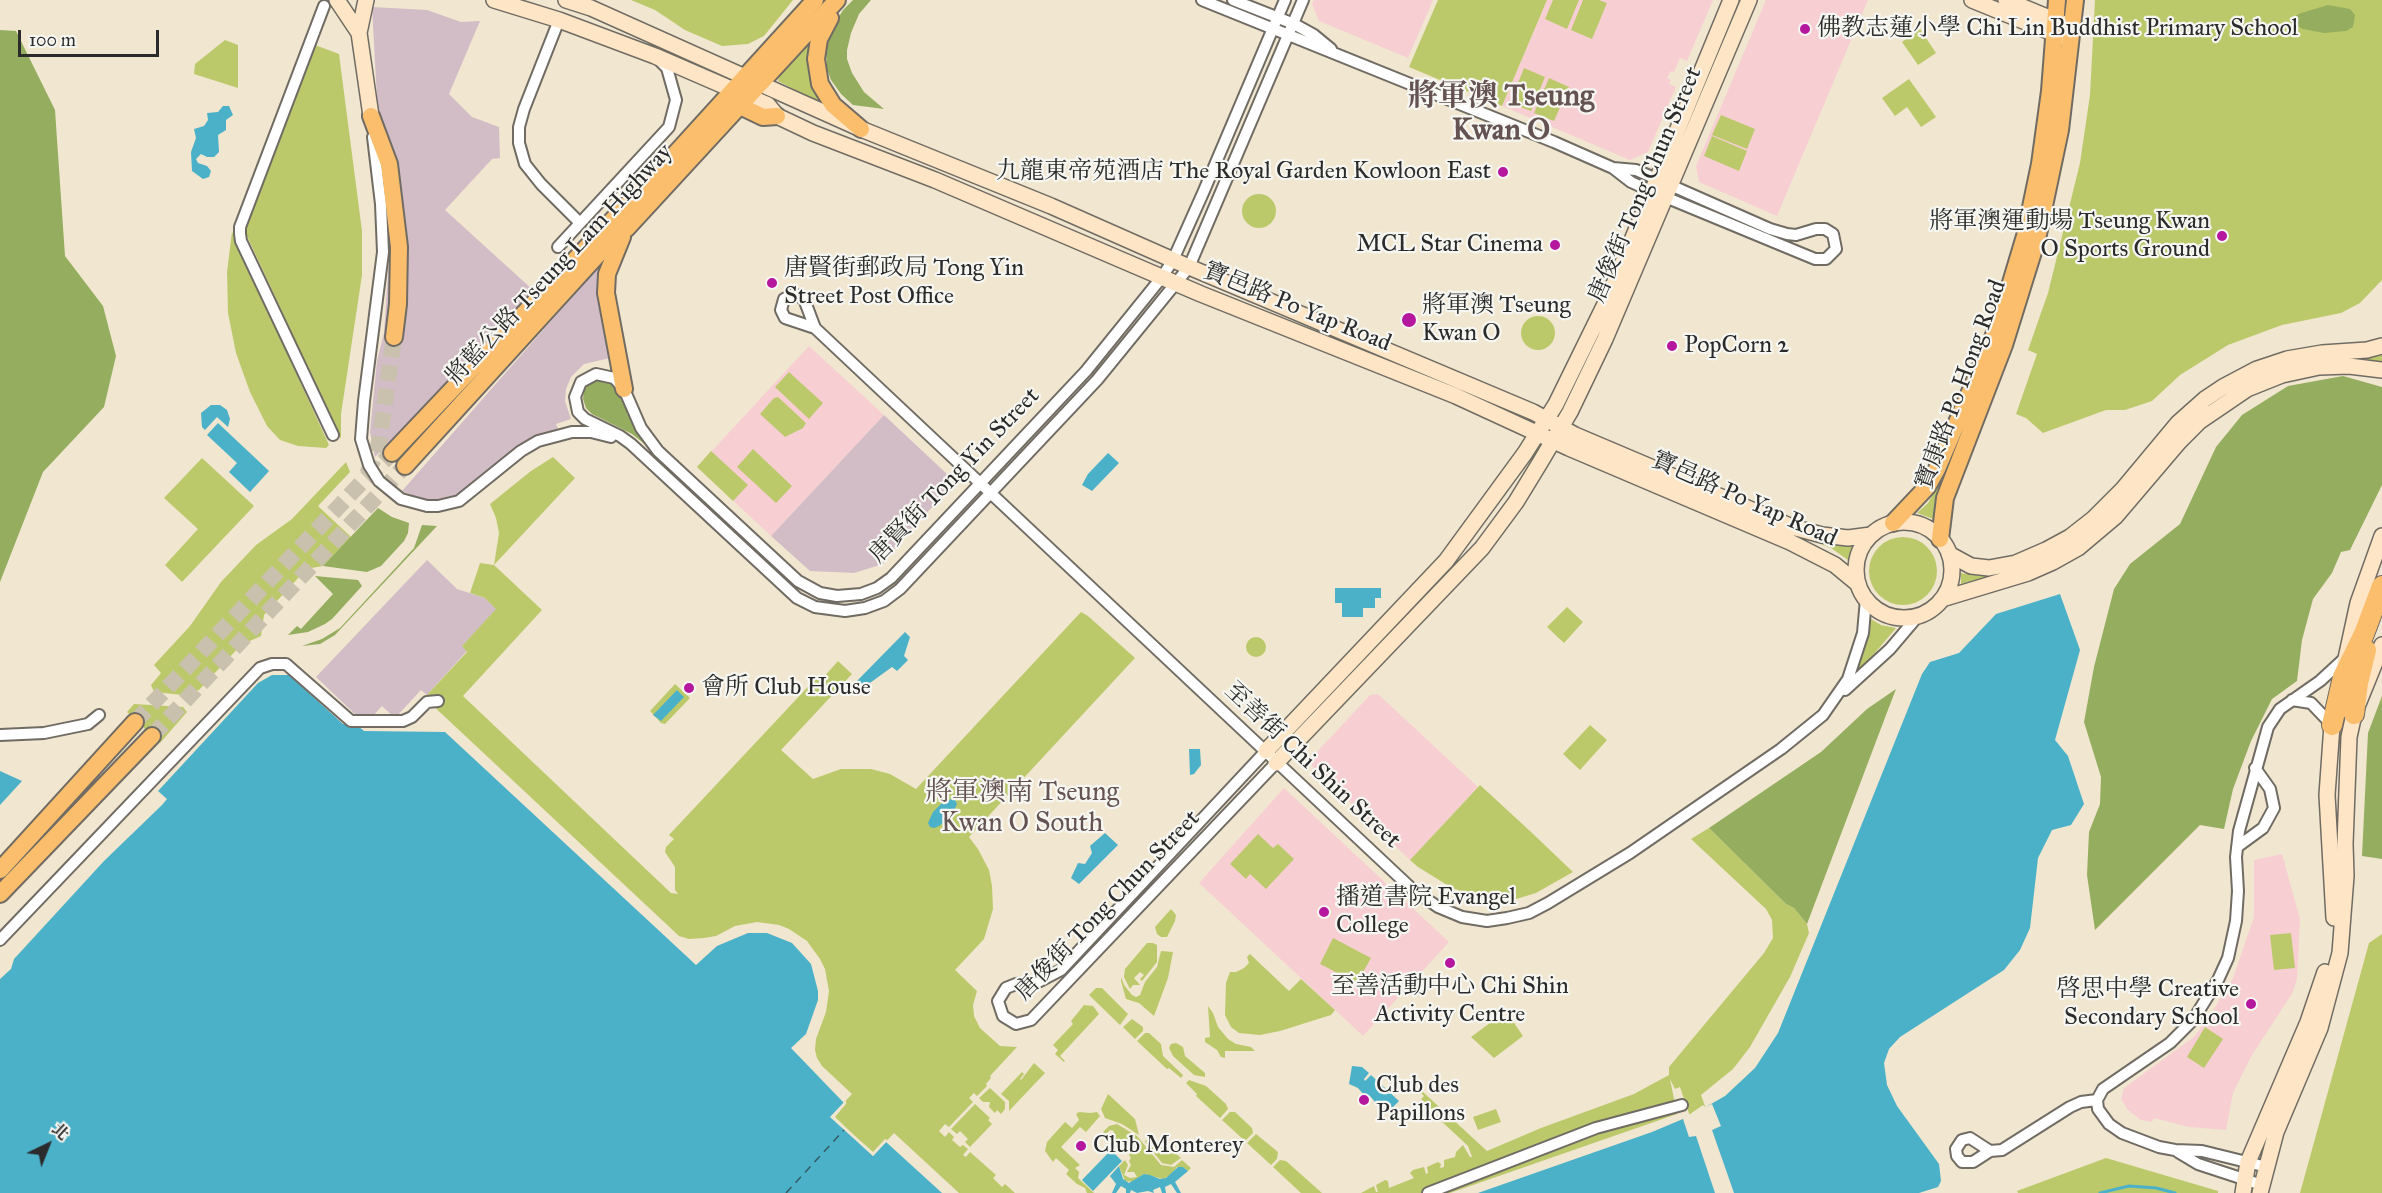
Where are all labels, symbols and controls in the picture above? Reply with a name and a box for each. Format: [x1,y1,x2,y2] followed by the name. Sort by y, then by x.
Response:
[1817,15,2298,43] place label: 佛教志蓮小學 Chi Lin Buddhist Primary School
[21,18,162,56] scale bar
[1798,22,1812,36] marker: 佛教志蓮小學 Chi Lin Buddhist Primary School
[29,29,76,51] text: 100 m
[1583,63,1709,307] street label: 唐俊街 Tong Chun Street
[1408,80,1594,150] district label: 將軍澳 Tseung Kwan O
[441,138,679,392] street label: 將藍公路 Tseung Lam Highway
[996,158,1491,186] place label: 九龍東帝苑酒店 The Royal Garden Kowloon East
[1496,165,1510,179] marker: 九龍東帝苑酒店 The Royal Garden Kowloon East
[1929,208,2210,264] place label: 將軍澳運動場 Tseung Kwan O Sports Ground
[2215,229,2229,243] marker: 將軍澳運動場 Tseung Kwan O Sports Ground
[1356,231,1543,259] place label: MCL Star Cinema
[1548,238,1562,252] marker: MCL Star Cinema
[784,255,1024,311] place label: 唐賢街郵政局 Tong Yin Street Post Office
[1199,257,1395,359] street label: 寶邑路 Po Yap Road
[765,276,779,290] marker: 唐賢街郵政局 Tong Yin Street Post Office
[1911,276,2013,494] street label: 寶康路 Po Hong Road
[1422,292,1571,348] place label: 將軍澳 Tseung Kwan O
[1400,311,1418,329] marker: 將軍澳 Tseung Kwan O
[1684,332,1789,360] place label: PopCorn 2
[1665,339,1679,353] marker: PopCorn 2
[864,382,1046,570] street label: 唐賢街 Tong Yin Street
[1647,446,1841,554] street label: 寶邑路 Po Yap Road
[701,674,871,702] place label: 會所 Club House
[1218,677,1406,855] street label: 至善街 Chi Shin Street
[682,681,696,695] marker: 會所 Club House
[925,777,1119,840] district label: 將軍澳南 Tseung Kwan O South
[1010,805,1206,1007] street label: 唐俊街 Tong Chun Street
[1336,884,1516,940] place label: 播道書院 Evangel College
[1317,905,1331,919] marker: 播道書院 Evangel College
[1443,956,1457,970] marker: 至善活動中心 Chi Shin Activity Centre
[1331,973,1569,1029] place label: 至善活動中心 Chi Shin Activity Centre
[2056,976,2239,1032] place label: 啓思中學 Creative Secondary School
[2244,997,2258,1011] marker: 啓思中學 Creative Secondary School
[1376,1072,1465,1128] place label: Club des Papillons
[1357,1093,1371,1107] marker: Club des Papillons
[18,1115,78,1175] north arrow
[48,1119,73,1144] text: 北
[1093,1132,1243,1160] place label: Club Monterey
[1074,1139,1088,1153] marker: Club Monterey

